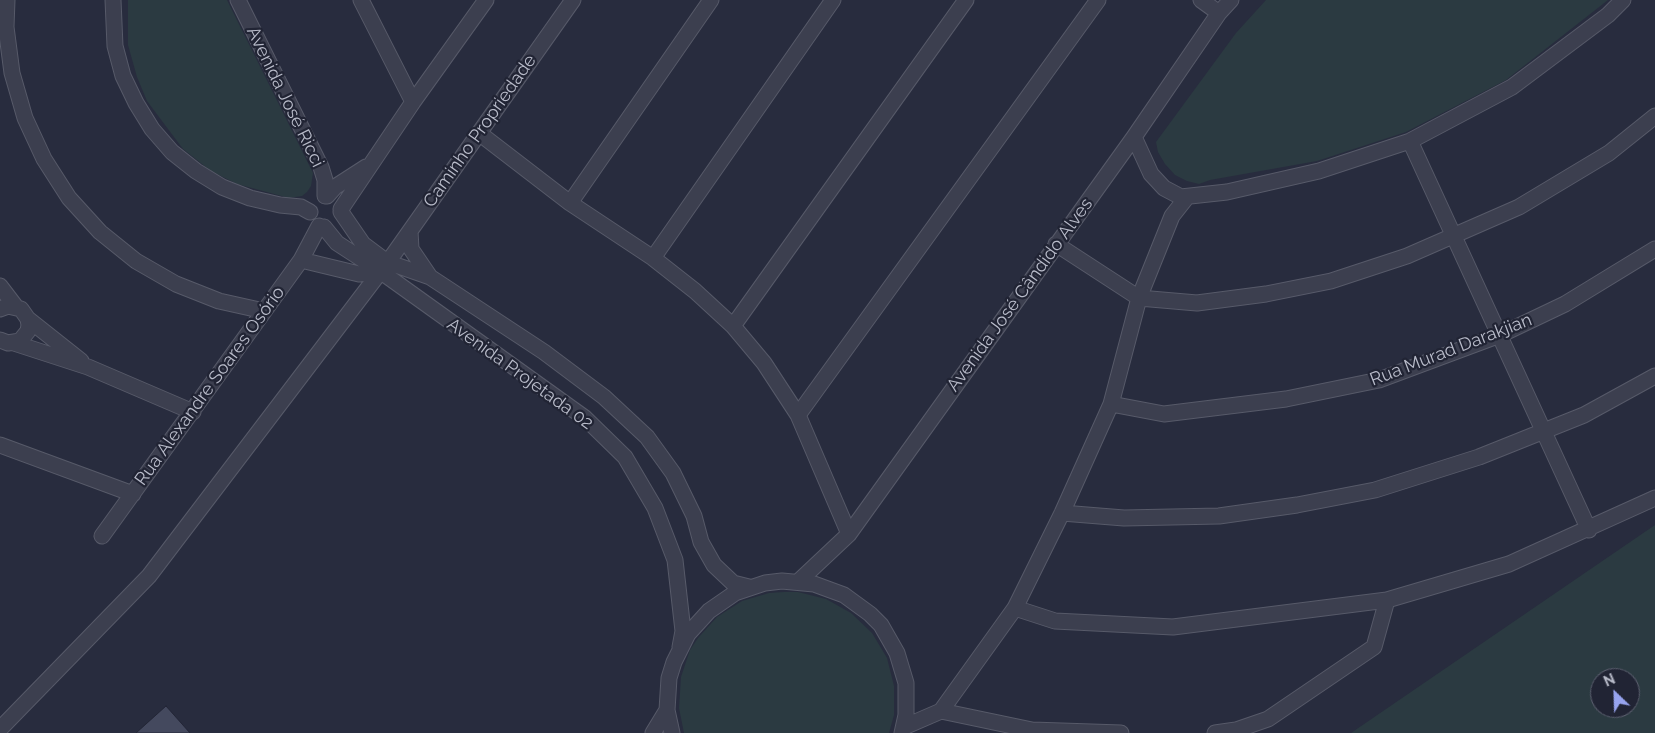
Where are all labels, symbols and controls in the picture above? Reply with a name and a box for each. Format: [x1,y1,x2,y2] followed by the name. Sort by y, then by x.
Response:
[242,23,328,171] street label: Avenida José Ricci
[419,50,541,212] street label: Caminho Propriedade
[942,194,1098,396] street label: Avenida José Cândido Alves
[130,282,290,490] street label: Rua Alexandre Soares Osório
[1367,309,1535,391] street label: Rua Murad Darakjian
[443,314,597,434] street label: Avenida Projetada 02
[1590,668,1640,718] north arrow
[1601,671,1617,690] text: N

